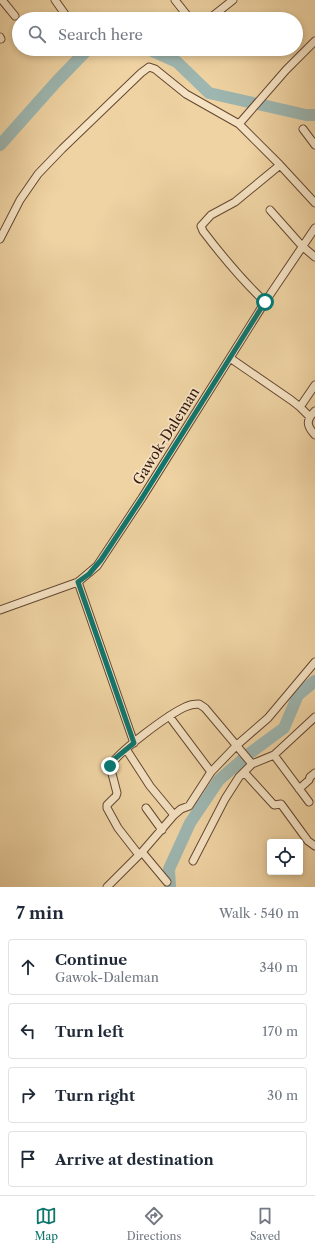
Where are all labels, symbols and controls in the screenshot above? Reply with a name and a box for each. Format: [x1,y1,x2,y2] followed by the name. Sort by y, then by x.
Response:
[12,12,303,56] search box
[26,23,48,45] icon: search
[58,25,143,44] text: Search here
[256,293,274,311] route start
[129,384,203,488] street label: Gawok-Daleman
[101,757,119,775] route end
[267,839,303,875] map controls
[267,839,303,875] button: locate
[16,903,64,923] text: 7 min
[219,905,299,921] text: Walk · 540 m
[55,950,127,969] text: Continue
[17,956,39,978] icon: ahead
[260,959,298,975] text: 340 m
[55,969,159,985] text: Gawok-Daleman
[17,1020,39,1042] icon: left
[55,1022,124,1041] text: Turn left
[262,1023,298,1039] text: 170 m
[17,1084,39,1106] icon: right
[55,1086,135,1105] text: Turn right
[267,1087,298,1103] text: 30 m
[17,1148,39,1170] icon: arrive
[55,1150,214,1169] text: Arrive at destination
[34,1205,58,1243] tab: Map
[127,1205,181,1243] tab: Directions
[250,1205,281,1243] tab: Saved

